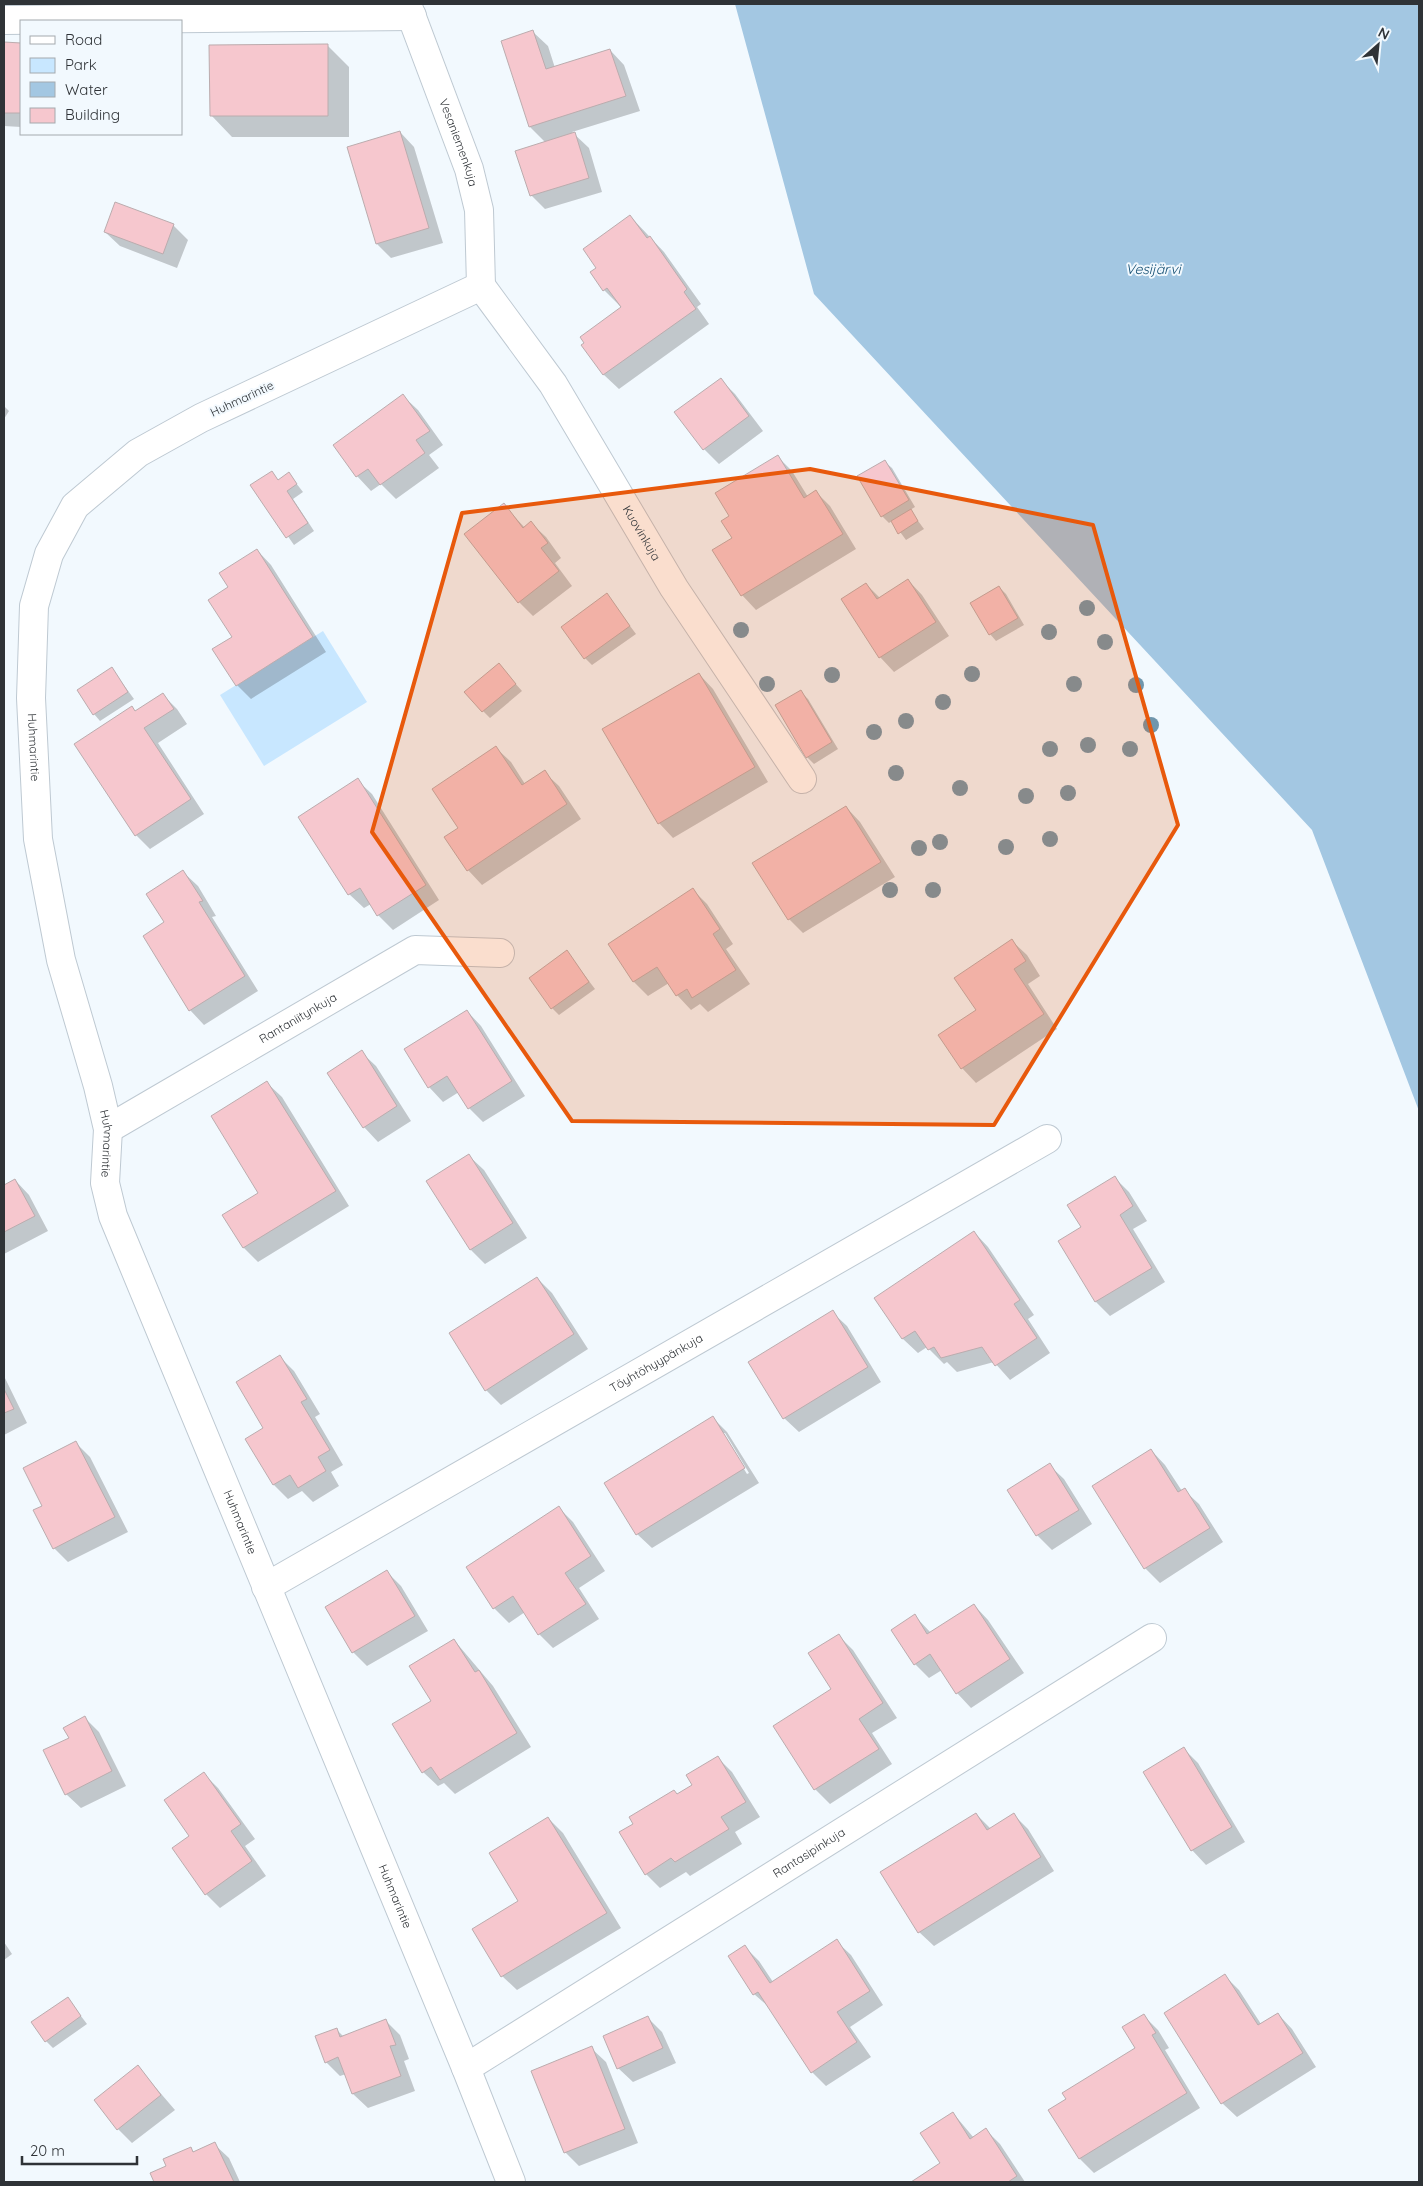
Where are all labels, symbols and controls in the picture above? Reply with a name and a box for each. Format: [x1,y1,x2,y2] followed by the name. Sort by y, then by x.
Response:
[20,20,182,135] legend
[1353,20,1403,70] north arrow
[1375,23,1393,44] text: N
[65,30,102,49] text: Road
[65,55,97,74] text: Park
[65,80,108,99] text: Water
[436,97,481,188] street label: Vesaniemenkuja
[65,105,120,124] text: Building
[1125,260,1183,278] water label: Vesijärvi
[208,377,276,420] street label: Huhmarintie
[620,503,664,563] street label: Kuovinkuja
[25,713,43,782] street label: Huhmarintie
[256,989,339,1046] street label: Rantaniitynkuja
[97,1108,116,1178] street label: Huhmarintie
[607,1330,705,1395] street label: Töyhtöhyypänkuja
[220,1488,260,1557] street label: Huhmarintie
[770,1824,848,1881] street label: Rantasipinkuja
[375,1862,415,1931] street label: Huhmarintie
[22,2134,138,2166] scale bar
[30,2141,65,2160] text: 20 m

